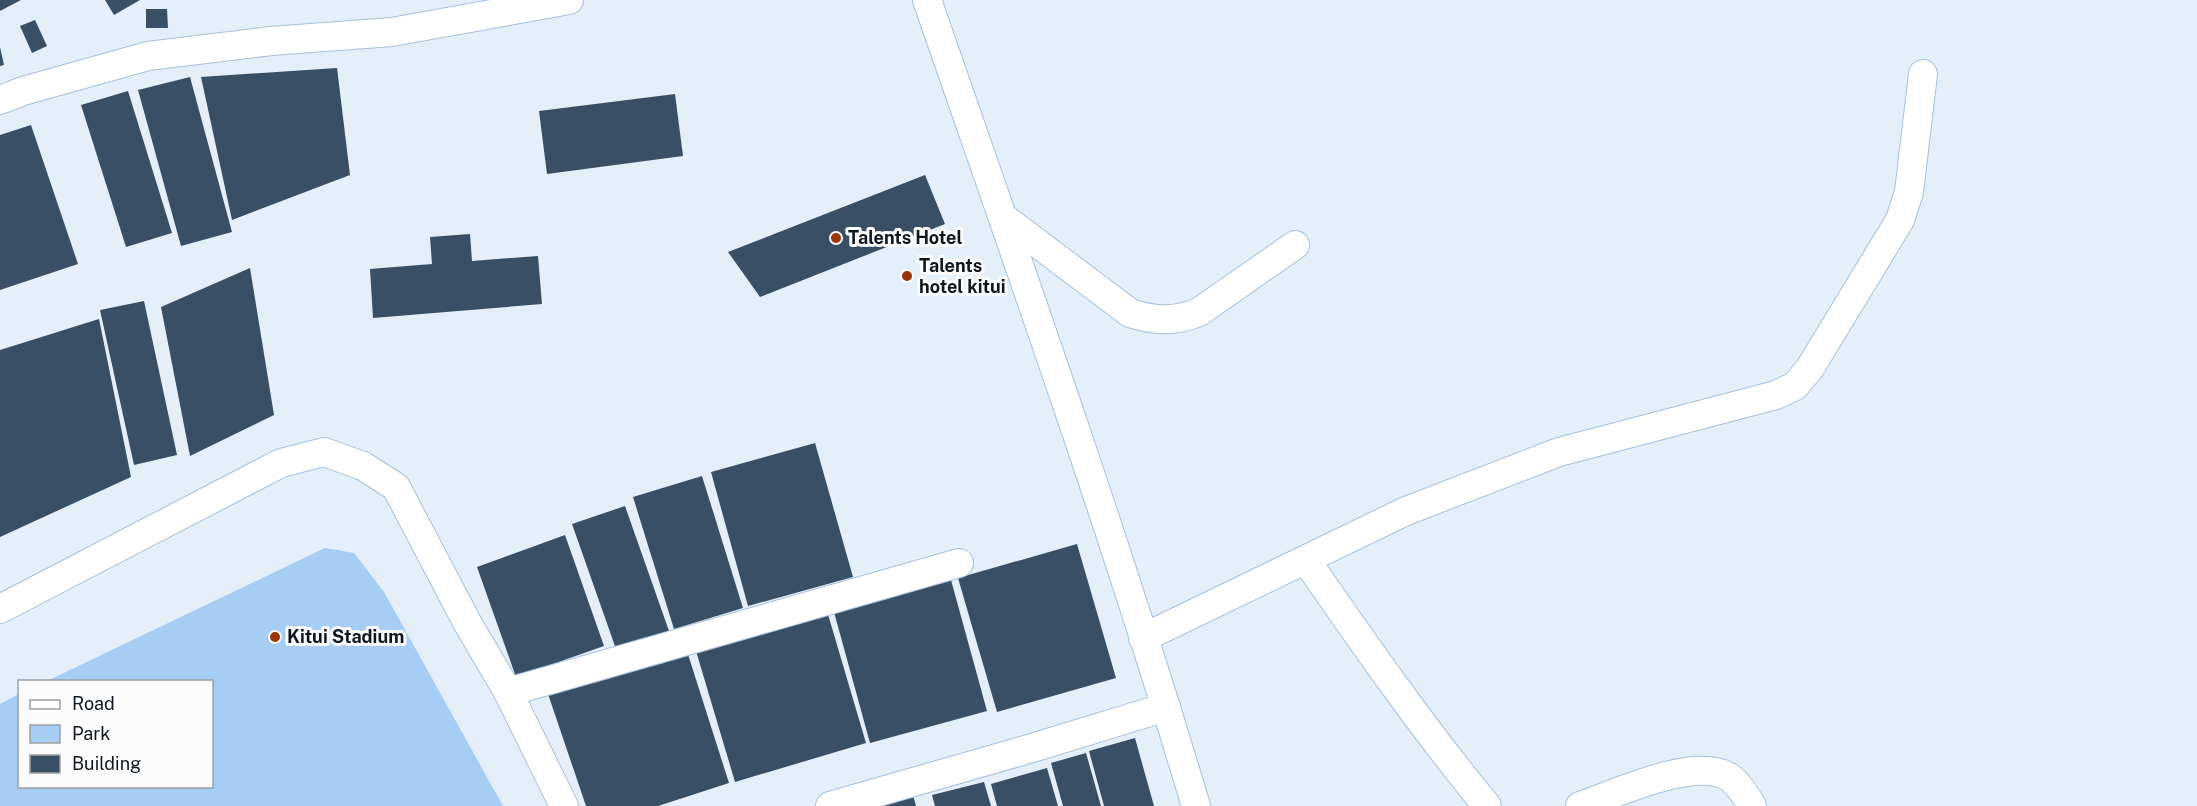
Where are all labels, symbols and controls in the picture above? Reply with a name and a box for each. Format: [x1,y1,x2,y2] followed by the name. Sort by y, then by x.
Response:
[848,227,962,248] place label: Talents Hotel
[829,231,843,245] marker: Talents Hotel
[919,255,1006,297] place label: Talents hotel kitui
[900,269,914,283] marker: Talents hotel kitui
[287,626,404,647] place label: Kitui Stadium
[268,630,282,644] marker: Kitui Stadium
[18,680,213,788] legend
[72,693,115,714] text: Road
[72,723,110,744] text: Park
[72,753,141,774] text: Building

